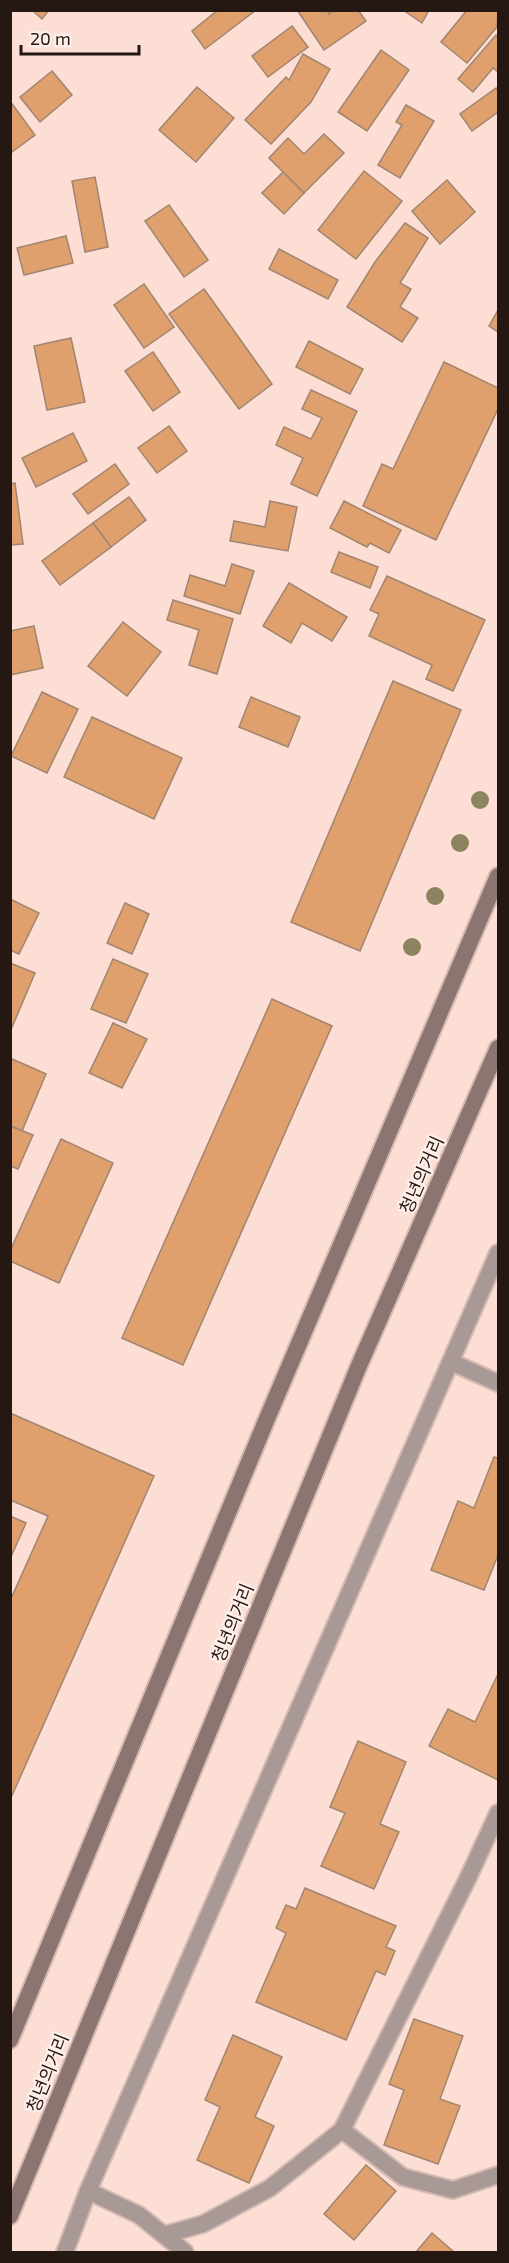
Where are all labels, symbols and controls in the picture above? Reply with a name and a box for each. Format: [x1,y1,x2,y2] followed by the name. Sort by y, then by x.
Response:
[21,18,140,56] scale bar
[30,27,71,49] text: 20 m
[394,1132,448,1217] street label: 청년의거리
[206,1580,258,1665] street label: 청년의거리
[21,2030,73,2115] street label: 청년의거리

